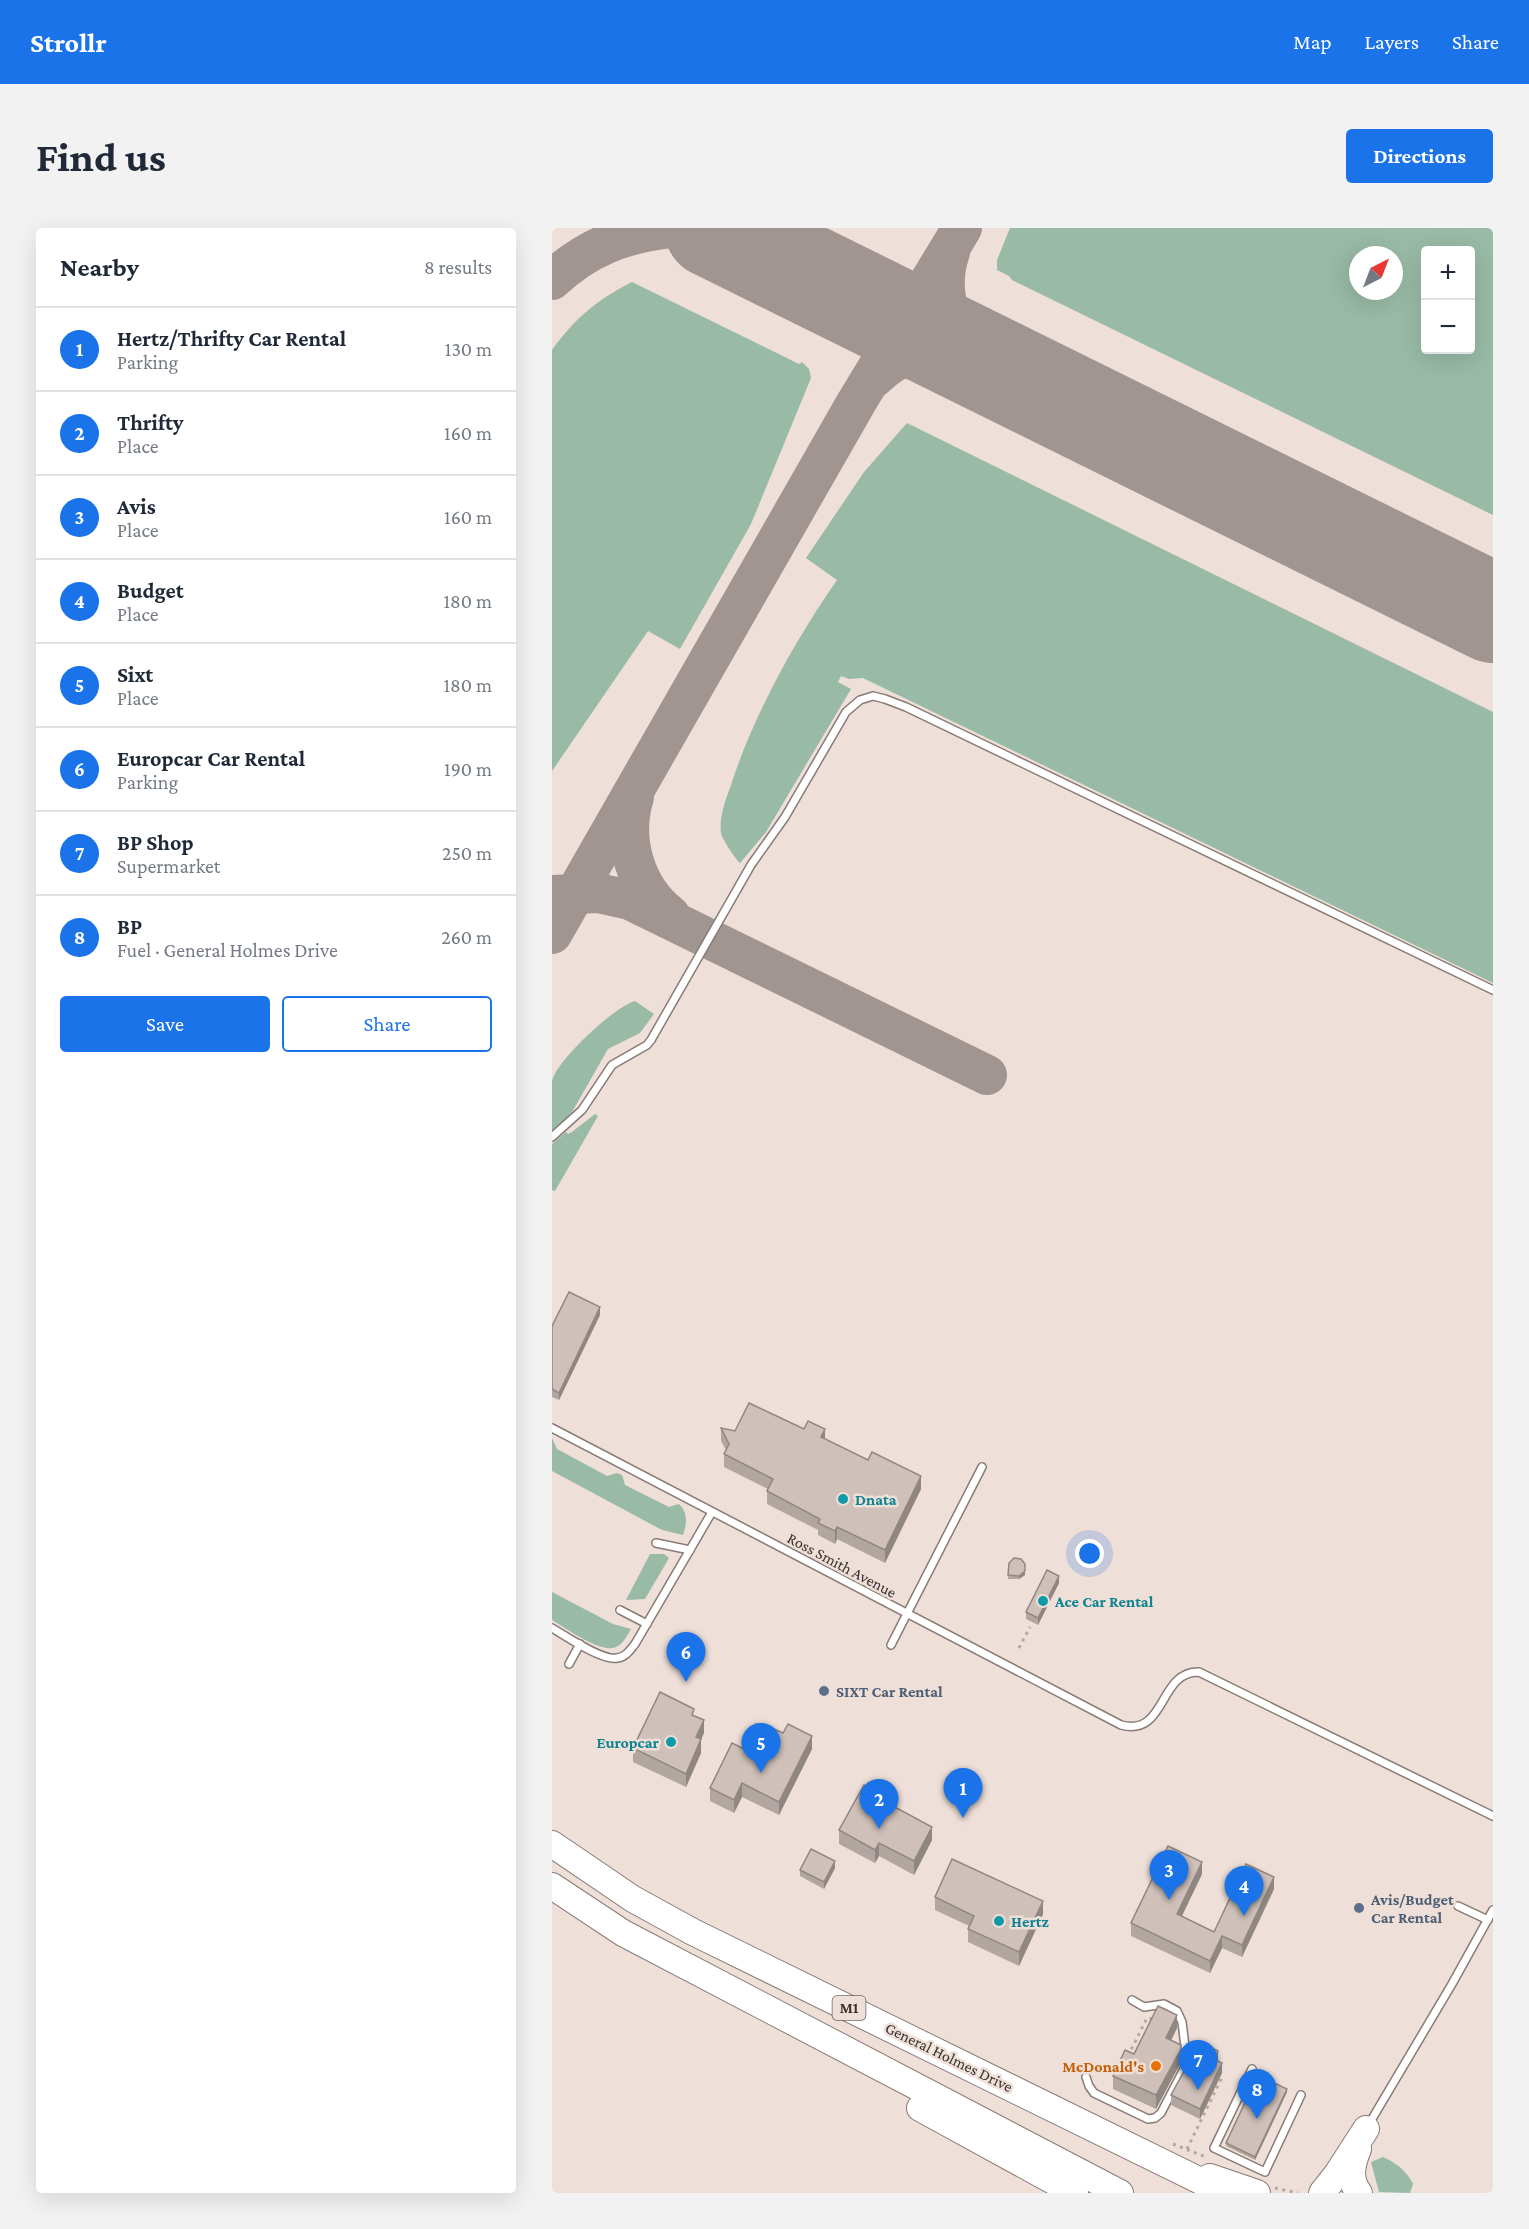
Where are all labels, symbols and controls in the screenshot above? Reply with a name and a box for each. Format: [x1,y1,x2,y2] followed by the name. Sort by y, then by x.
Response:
[30,27,107,58] text: Strollr
[1293,30,1332,54] text: Map
[1365,30,1419,54] text: Layers
[1452,30,1499,54] text: Share
[1346,129,1493,183] button: Directions
[36,133,166,180] text: Find us
[1349,246,1403,300] north arrow
[1421,246,1475,354] map controls
[1421,246,1475,300] button: +
[60,253,139,282] text: Nearby
[424,256,492,278] text: 8 results
[1421,300,1475,354] button: −
[117,326,346,351] text: Hertz/Thrifty Car Rental
[76,338,83,360] text: 1
[445,338,492,360] text: 130 m
[117,351,178,373] text: Parking
[117,410,183,435] text: Thrifty
[74,422,85,444] text: 2
[444,422,492,444] text: 160 m
[117,435,159,457] text: Place
[117,494,156,519] text: Avis
[75,506,84,528] text: 3
[444,506,492,528] text: 160 m
[117,519,159,541] text: Place
[117,578,184,603] text: Budget
[74,590,85,612] text: 4
[443,590,492,612] text: 180 m
[117,603,159,625] text: Place
[117,662,153,687] text: Sixt
[75,674,84,696] text: 5
[443,674,492,696] text: 180 m
[117,687,159,709] text: Place
[117,746,305,771] text: Europcar Car Rental
[74,758,85,780] text: 6
[444,758,492,780] text: 190 m
[117,771,178,793] text: Parking
[117,830,194,855] text: BP Shop
[75,842,84,864] text: 7
[442,842,492,864] text: 250 m
[117,855,220,877] text: Supermarket
[117,914,142,939] text: BP
[74,926,85,948] text: 8
[441,926,492,948] text: 260 m
[117,939,338,961] text: Fuel · General Holmes Drive
[60,996,270,1052] button: Save
[282,996,492,1052] button: Share
[855,1491,897,1508] place label: Dnata
[836,1492,850,1506] marker: Dnata
[785,1529,899,1601] street label: Ross Smith Avenue
[1075,1539,1104,1568] your location
[1054,1593,1154,1610] place label: Ace Car Rental
[1036,1594,1050,1608] marker: Ace Car Rental
[666,1632,706,1682] pin: 6
[836,1683,943,1700] place label: SIXT Car Rental
[817,1684,831,1698] marker: SIXT Car Rental
[742,1724,780,1773] pin: 5
[597,1734,660,1751] place label: Europcar
[664,1735,678,1749] marker: Europcar
[944,1768,982,1818] pin: 1
[860,1780,898,1829] pin: 2
[1150,1850,1188,1900] pin: 3
[1224,1866,1264,1916] pin: 4
[1370,1891,1454,1926] place label: Avis/Budget Car Rental
[1352,1901,1366,1915] marker: Avis/Budget Car Rental
[1011,1913,1050,1930] place label: Hertz
[992,1914,1006,1928] marker: Hertz
[832,1996,866,2020] road number: M1
[883,2019,1015,2095] street label: General Holmes Drive
[1178,2040,1218,2090] pin: 7
[1062,2058,1144,2075] place label: McDonald's
[1149,2059,1163,2073] marker: McDonald's
[1238,2070,1276,2119] pin: 8

